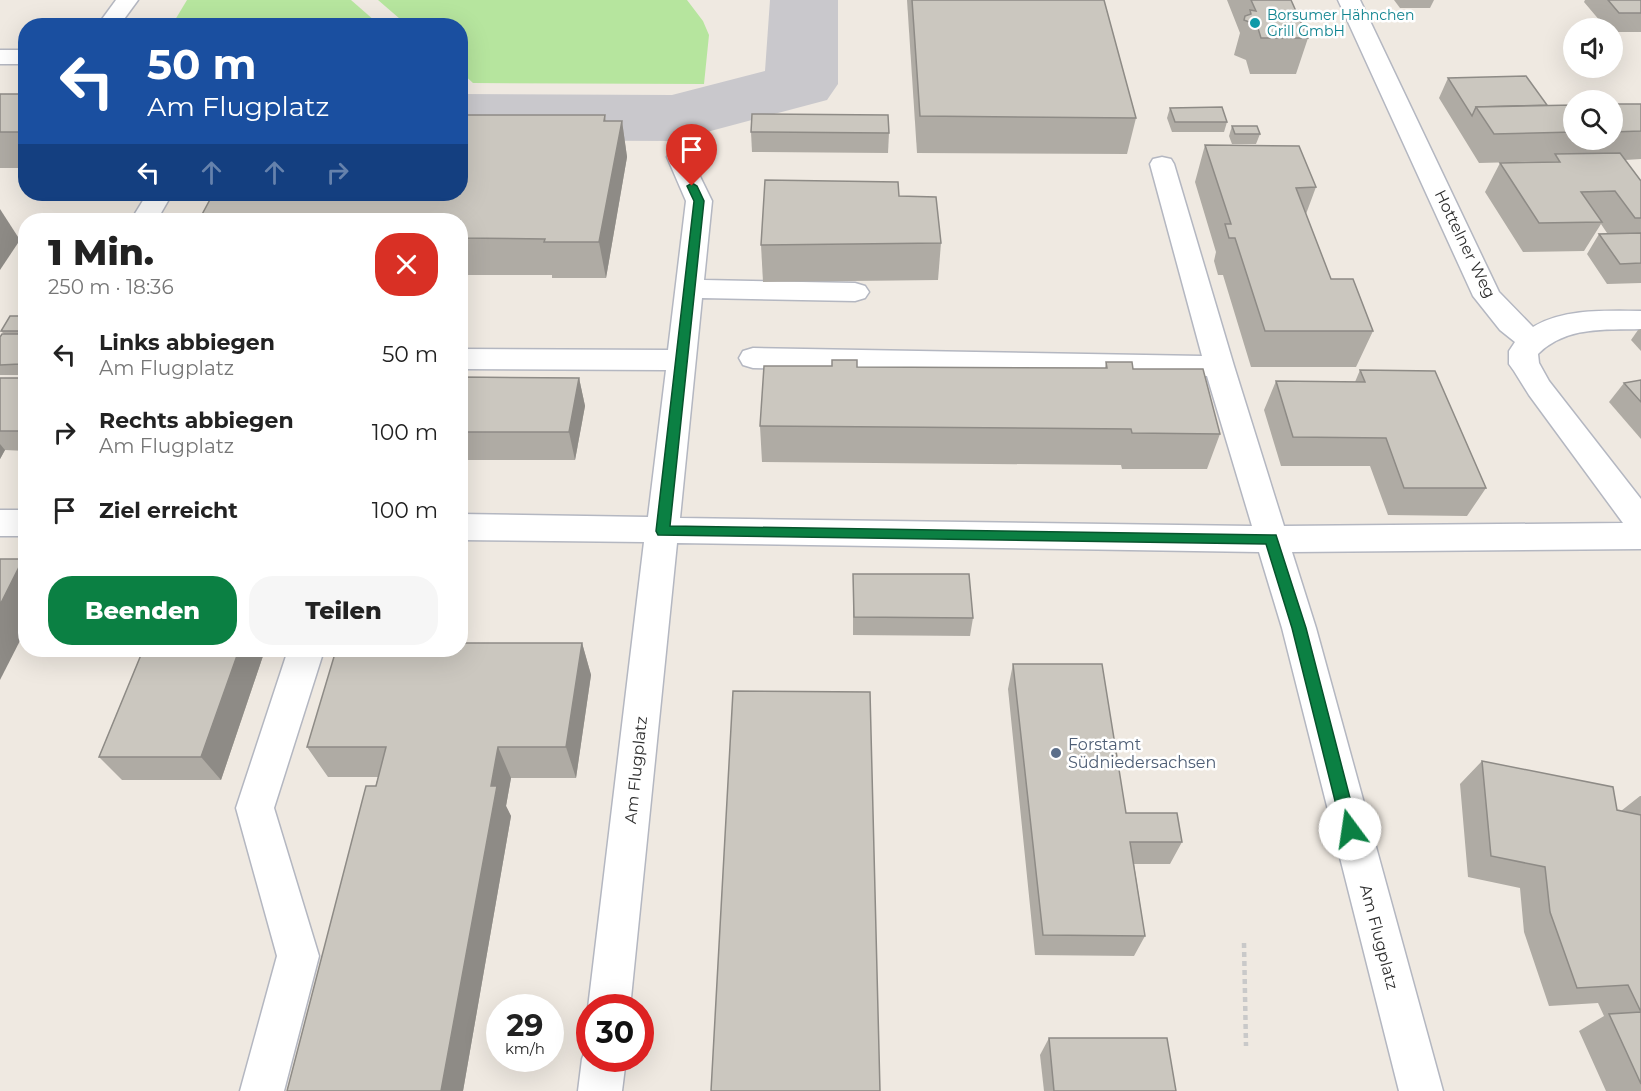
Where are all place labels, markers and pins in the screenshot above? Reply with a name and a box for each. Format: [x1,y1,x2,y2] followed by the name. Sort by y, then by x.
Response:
[1267,6,1414,40] place label: Borsumer Hähnchen Grill GmbH
[1248,16,1262,30] marker: Borsumer Hähnchen Grill GmbH
[666,124,717,186] pin
[1068,735,1216,772] place label: Forstamt Südniedersachsen
[1049,746,1063,760] marker: Forstamt Südniedersachsen

